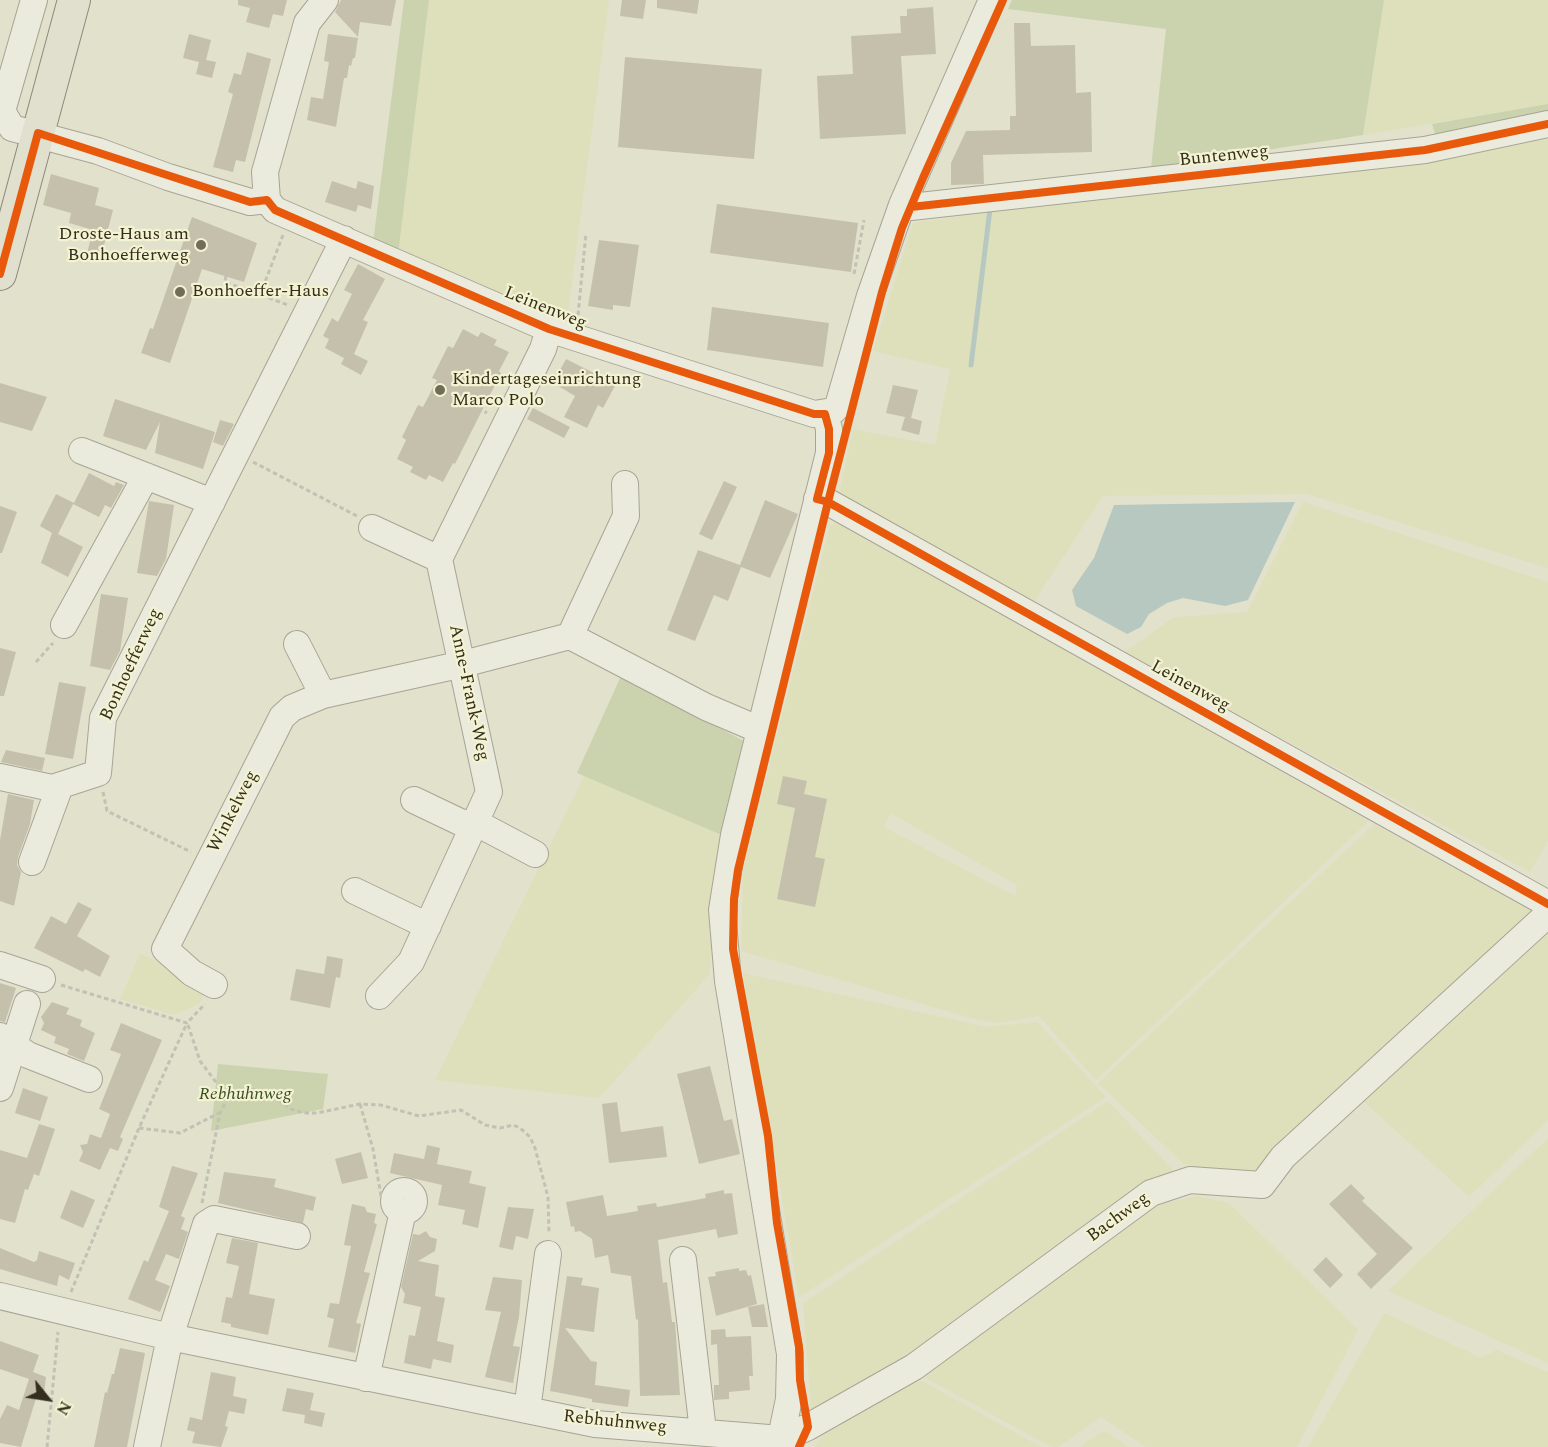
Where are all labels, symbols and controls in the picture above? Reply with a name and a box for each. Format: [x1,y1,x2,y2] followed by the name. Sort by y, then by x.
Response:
[1178,142,1270,172] street label: Buntenweg
[59,224,189,266] place label: Droste-Haus am Bonhoefferweg
[194,238,208,252] marker: Droste-Haus am Bonhoefferweg
[192,281,329,303] place label: Bonhoeffer-Haus
[500,283,590,335] street label: Leinenweg
[173,285,187,299] marker: Bonhoeffer-Haus
[452,369,641,412] place label: Kindertageseinrichtung Marco Polo
[433,383,447,397] marker: Kindertageseinrichtung Marco Polo
[97,605,167,725] street label: Bonhoefferweg
[443,623,493,763] street label: Anne-Frank-Weg
[1147,656,1233,718] street label: Leinenweg
[204,767,264,857] street label: Winkelweg
[199,1084,291,1106] park label: Rebhuhnweg
[1084,1188,1154,1248] street label: Bachweg
[18,1369,78,1429] north arrow
[50,1396,77,1420] text: N
[562,1407,668,1439] street label: Rebhuhnweg

